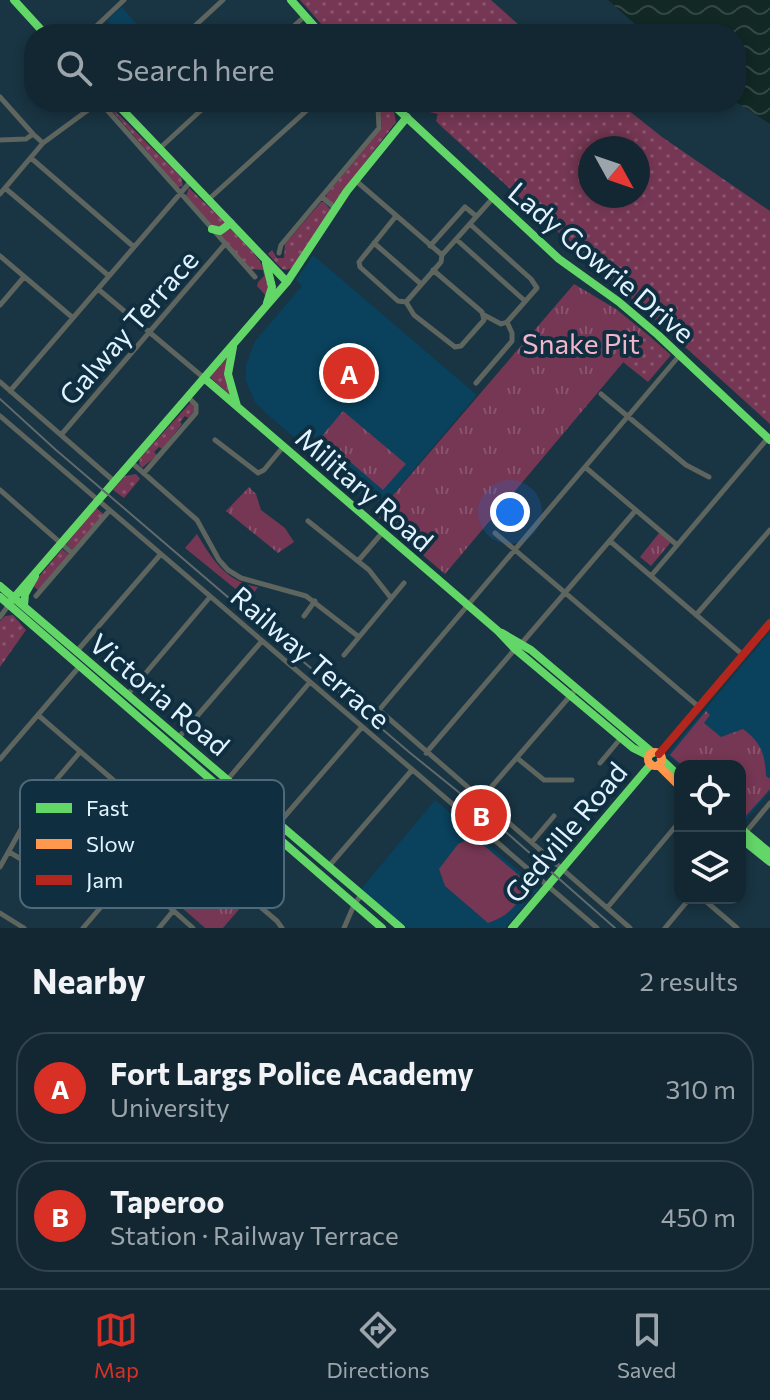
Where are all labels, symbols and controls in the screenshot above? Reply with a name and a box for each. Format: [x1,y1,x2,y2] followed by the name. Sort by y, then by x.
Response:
[24,24,746,112] search box
[52,46,96,90] icon: search
[116,50,275,87] text: Search here
[578,136,650,208] north arrow
[502,174,702,350] street label: Lady Gowrie Drive
[51,242,205,412] street label: Galway Terrace
[522,326,640,360] park label: Snake Pit
[323,343,375,403] pin: A
[289,420,441,558] street label: Military Road
[490,492,530,532] your location
[224,579,398,735] street label: Railway Terrace
[83,626,237,762] street label: Victoria Road
[496,755,634,909] street label: Gedville Road
[674,760,746,904] map controls
[674,760,746,832] button: locate
[20,780,284,908] legend
[455,785,507,845] pin: B
[86,794,129,821] text: Fast
[86,830,135,857] text: Slow
[674,832,746,904] button: layers
[86,866,123,893] text: Jam
[32,959,146,1001] text: Nearby
[640,965,738,996] text: 2 results
[110,1054,474,1091] text: Fort Largs Police Academy
[51,1073,69,1104] text: A
[665,1073,736,1104] text: 310 m
[110,1091,230,1122] text: University
[110,1182,224,1219] text: Taperoo
[51,1201,69,1232] text: B
[661,1201,736,1232] text: 450 m
[110,1219,399,1250] text: Station · Railway Terrace
[94,1308,139,1383] tab: Map
[326,1308,430,1383] tab: Directions
[617,1308,676,1383] tab: Saved

